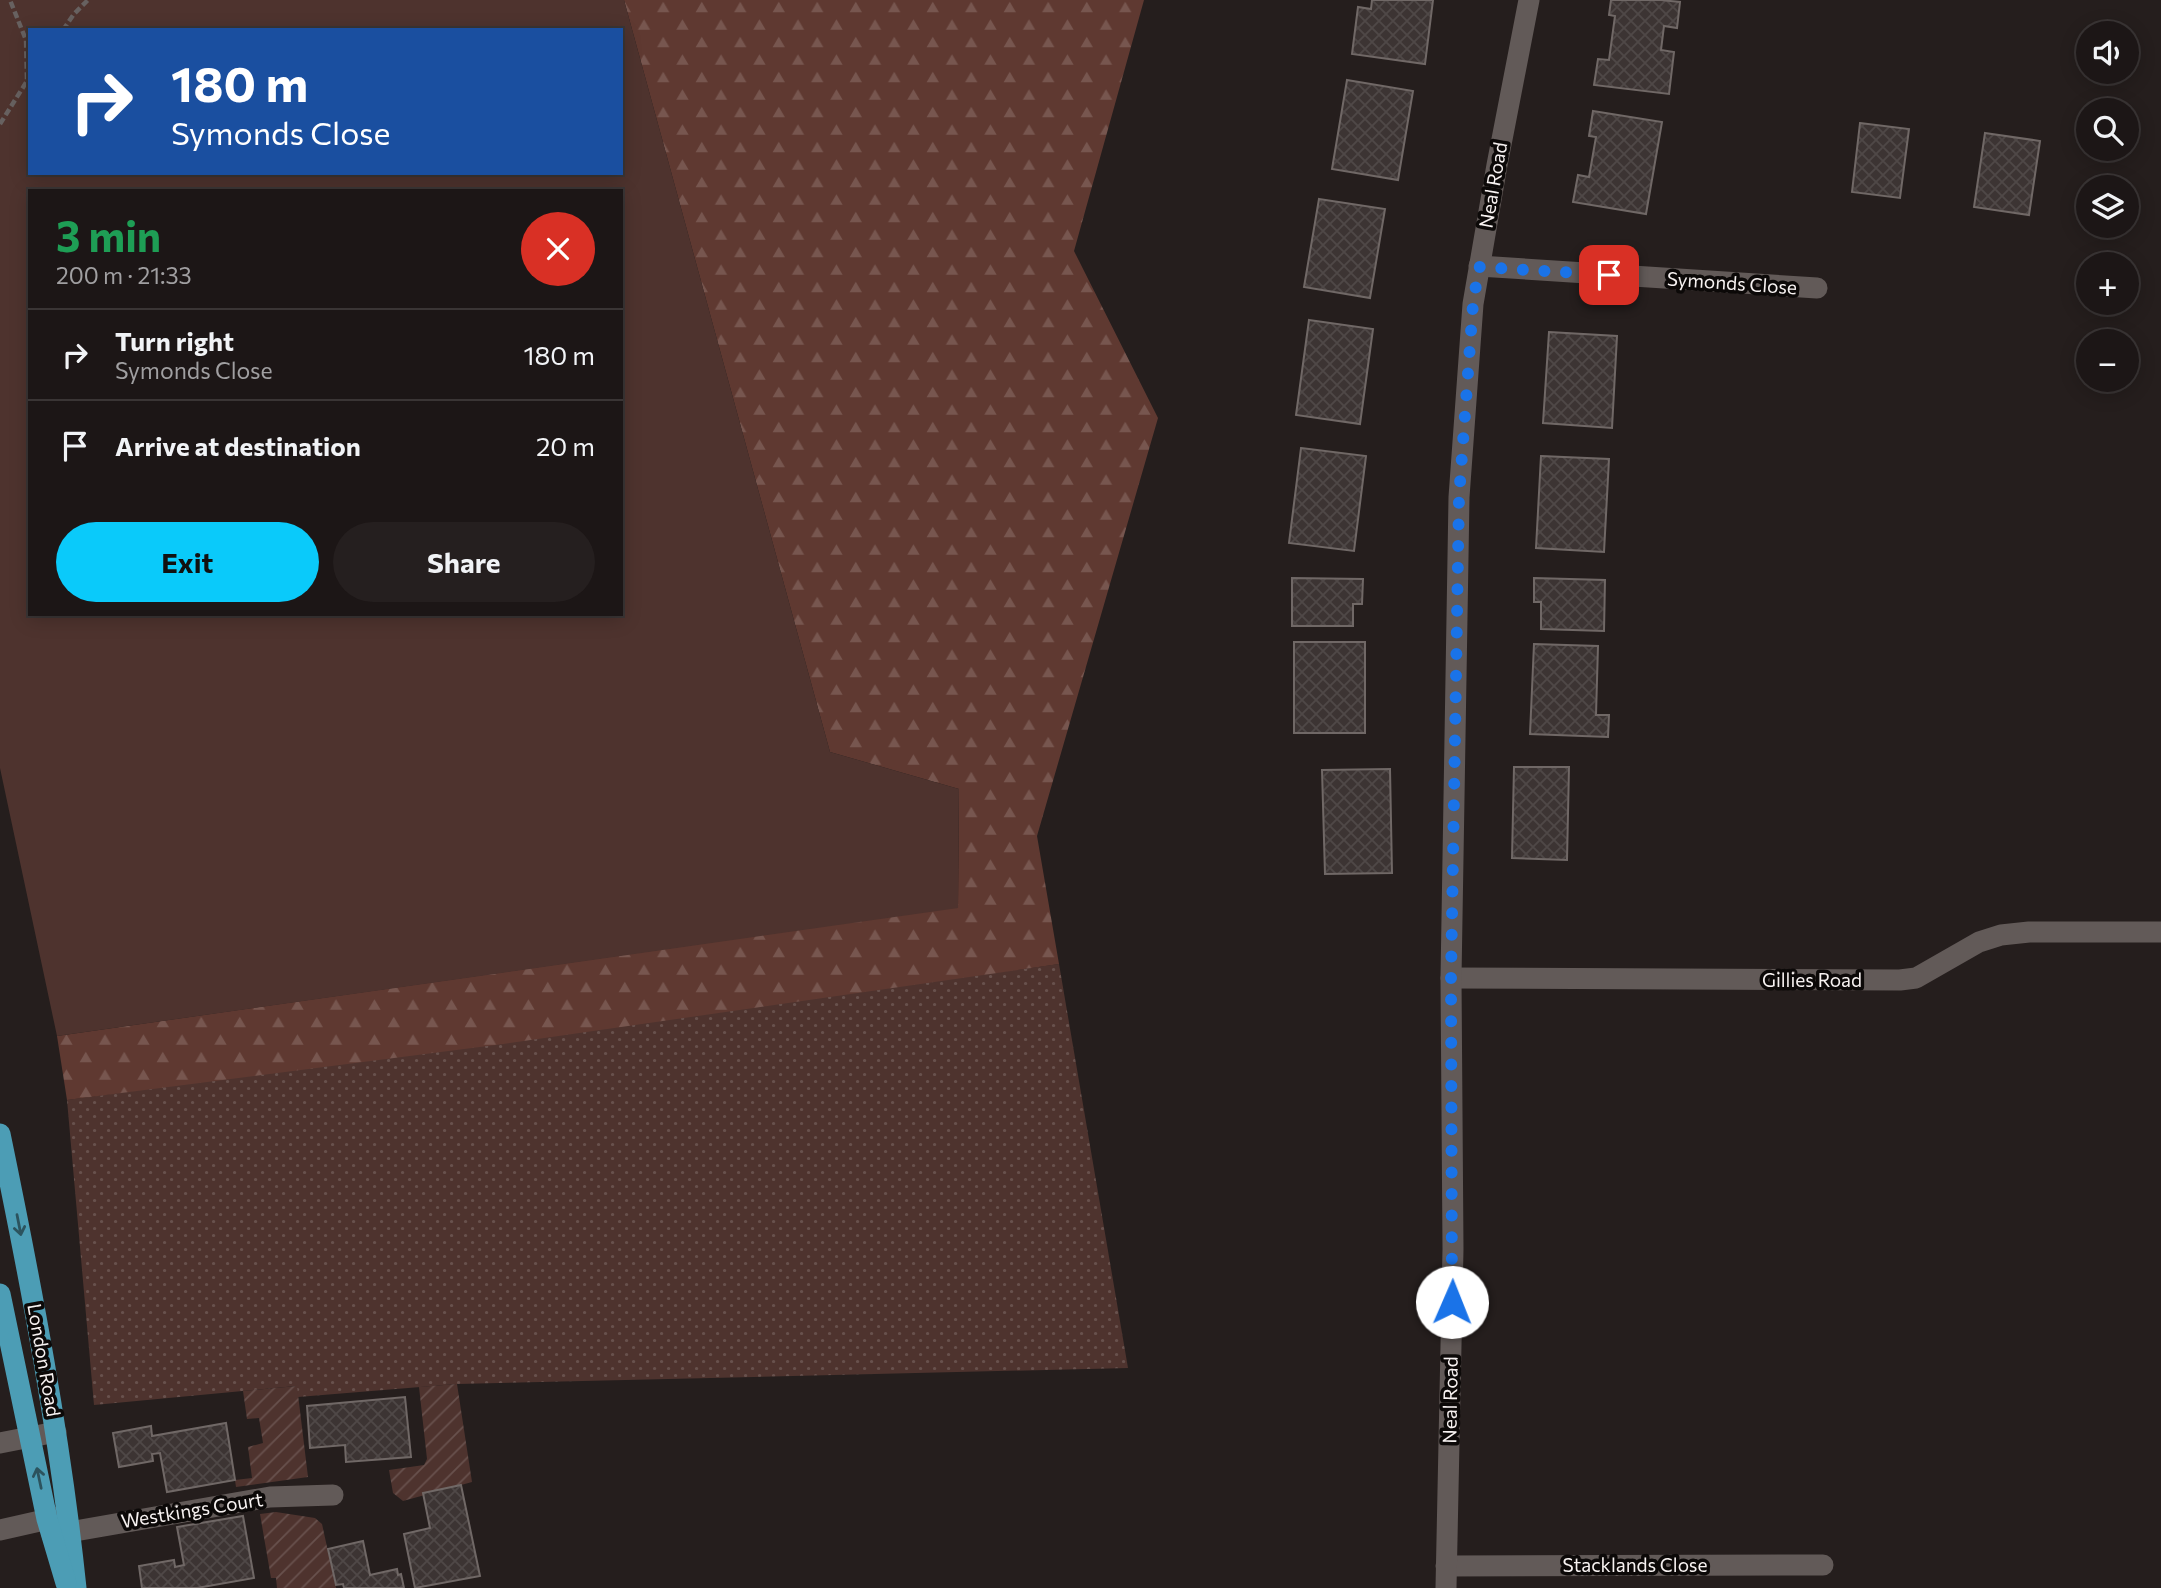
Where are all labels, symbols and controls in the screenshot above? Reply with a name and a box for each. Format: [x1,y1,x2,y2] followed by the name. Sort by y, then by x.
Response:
[2076,21,2139,392] map controls
[2076,21,2139,84] button: sound
[171,52,308,112] text: 180 m
[56,56,147,147] icon: right
[2076,98,2139,161] button: search
[171,112,390,152] text: Symonds Close
[1474,140,1511,230] street label: Neal Road
[2076,175,2139,238] button: layers
[56,209,161,261] text: 3 min
[521,212,595,286] button: close
[1579,245,1639,305] pin
[2076,252,2139,315] button: +
[1590,256,1628,294] icon: arrive
[56,261,192,289] text: 200 m · 21:33
[1666,266,1798,299] street label: Symonds Close
[115,325,234,356] text: Turn right
[2076,329,2139,392] button: −
[56,336,94,374] icon: right
[523,339,595,370] text: 180 m
[115,356,273,384] text: Symonds Close
[56,427,94,465] icon: arrive
[115,430,361,461] text: Arrive at destination
[536,430,595,461] text: 20 m
[56,522,319,602] button: Exit
[333,522,595,602] button: Share
[1762,968,1862,991] street label: Gillies Road
[12,1213,26,1236] one-way arrow
[1415,1265,1489,1339] position arrow
[23,1302,66,1418] street label: London Road
[1437,1356,1462,1444] street label: Neal Road
[31,1467,45,1490] one-way arrow
[119,1487,265,1532] street label: Westkings Court
[1563,1553,1707,1576] street label: Stacklands Close

